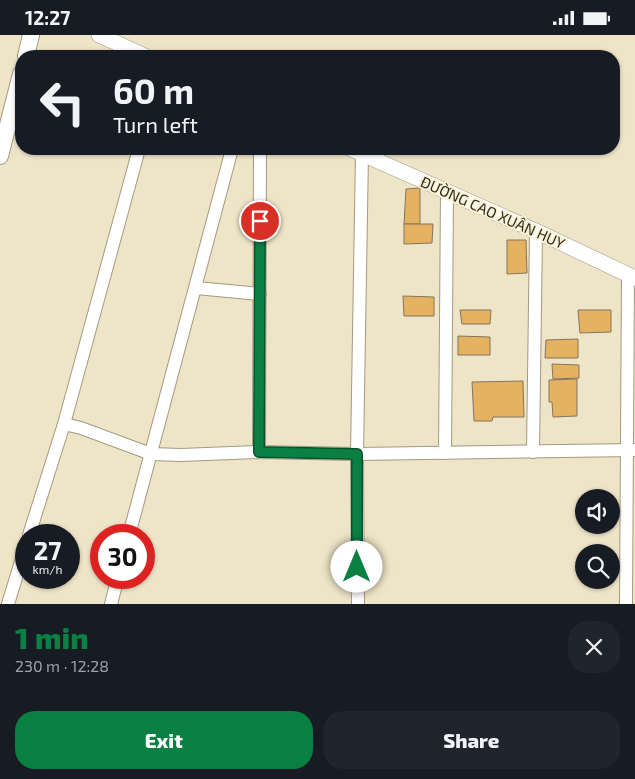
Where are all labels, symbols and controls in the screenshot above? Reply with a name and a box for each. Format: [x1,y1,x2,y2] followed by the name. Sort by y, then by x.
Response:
[25,6,70,29] text: 12:27
[113,69,194,111] text: 60 m
[30,70,95,135] icon: left
[113,111,198,137] text: Turn left
[418,172,568,252] street label: ĐƯỜNG CAO XUÂN HUY
[239,200,281,242] pin
[246,207,274,235] icon: arrive
[575,489,620,589] map controls
[575,489,620,534] button: sound
[90,524,155,589] speed limit sign: 30
[34,535,61,565] text: 27
[330,540,382,592] position arrow
[575,544,620,589] button: search
[33,562,62,576] text: km/h
[15,619,89,655] text: 1 min
[568,621,620,673] button: close
[15,656,109,675] text: 230 m · 12:28
[15,711,313,769] button: Exit
[323,711,620,769] button: Share

